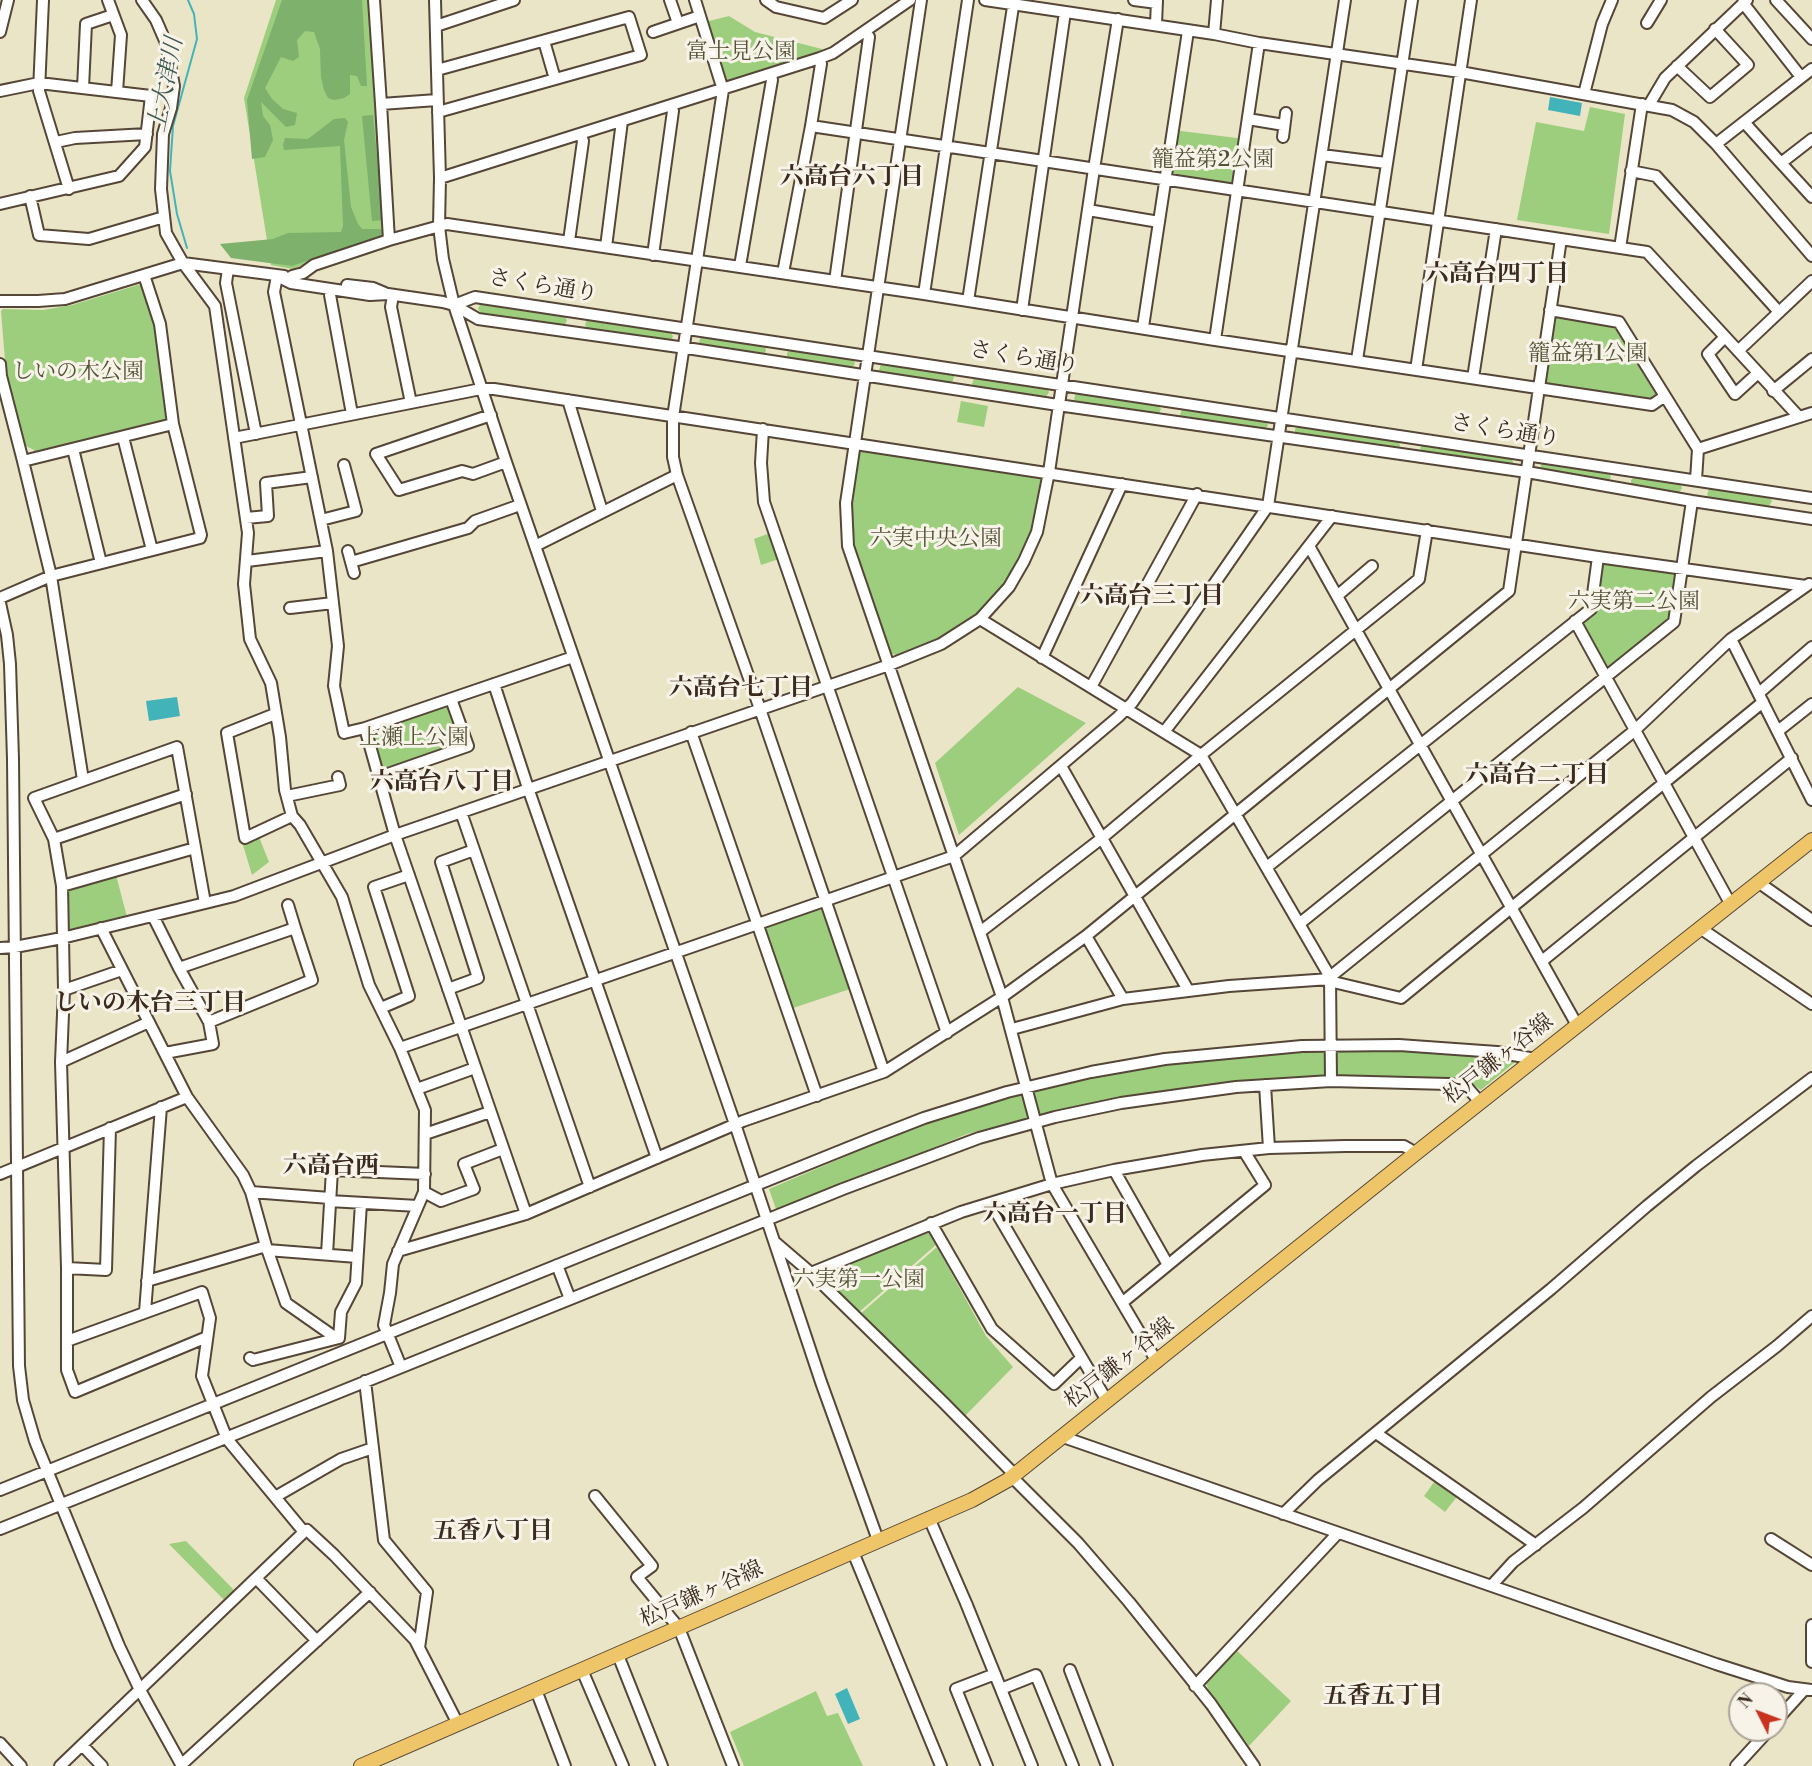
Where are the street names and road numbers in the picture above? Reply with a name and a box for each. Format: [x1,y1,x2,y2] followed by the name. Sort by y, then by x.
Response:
[487,265,599,309] street label: さくら通り
[968,337,1080,381] street label: さくら通り
[1449,410,1561,454] street label: さくら通り
[1439,1009,1559,1111] street label: 松戸鎌ヶ谷線
[1060,1313,1180,1415] street label: 松戸鎌ヶ谷線
[636,1556,768,1634] street label: 松戸鎌ヶ谷線

